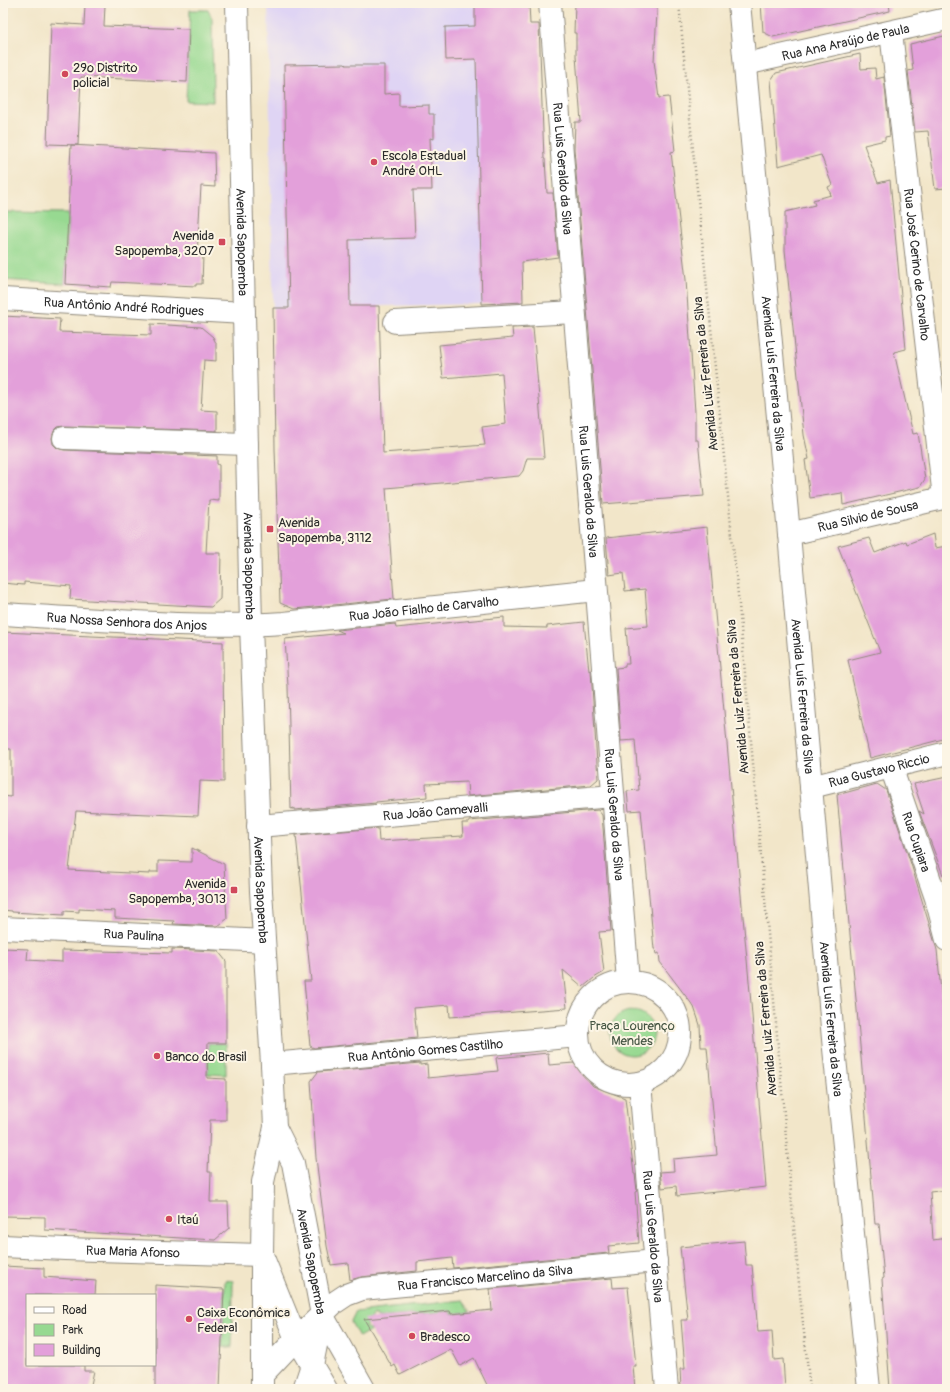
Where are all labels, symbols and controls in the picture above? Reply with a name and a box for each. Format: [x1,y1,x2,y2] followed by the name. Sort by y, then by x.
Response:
[780,21,911,65] street label: Rua Ana Araújo de Paula
[73,60,137,91] place label: 29º Distrito policial
[60,69,70,79] marker: 29º Distrito policial
[549,102,575,235] street label: Rua Luis Geraldo da Silva
[382,148,466,179] place label: Escola Estadual André OHL
[369,157,379,167] marker: Escola Estadual André OHL
[232,188,251,296] street label: Avenida Sapopemba
[900,188,933,342] street label: Rua José Cerino de Carvalho
[115,228,214,259] place label: Avenida Sapopemba, 3207
[217,237,227,247] marker: Avenida Sapopemba, 3207
[43,294,204,320] street label: Rua Antônio André Rodrigues
[758,295,788,452] street label: Avenida Luís Ferreira da Silva
[690,296,722,452] street label: Avenida Luiz Ferreira da Silva
[575,425,601,558] street label: Rua Luis Geraldo da Silva
[816,497,920,536] street label: Rua Silvio de Sousa
[239,512,258,620] street label: Avenida Sapopemba
[278,515,372,546] place label: Avenida Sapopemba, 3112
[265,524,275,534] marker: Avenida Sapopemba, 3112
[348,593,500,625] street label: Rua João Fialho de Carvalho
[46,610,207,634] street label: Rua Nossa Senhora dos Anjos
[787,618,817,775] street label: Avenida Luís Ferreira da Silva
[723,619,753,775] street label: Avenida Luiz Ferreira da Silva
[600,748,627,881] street label: Rua Luis Geraldo da Silva
[827,751,931,791] street label: Rua Gustavo Riccio
[382,800,489,824] street label: Rua João Camevalli
[898,810,933,874] street label: Rua Cupiara
[250,835,271,944] street label: Avenida Sapopemba
[128,876,226,907] place label: Avenida Sapopemba, 3013
[229,885,239,895] marker: Avenida Sapopemba, 3013
[103,926,164,945] street label: Rua Paulina
[815,940,846,1097] street label: Avenida Luís Ferreira da Silva
[751,941,781,1097] street label: Avenida Luiz Ferreira da Silva
[589,1018,675,1049] park label: Praça Lourenço Mendes
[347,1036,504,1066] street label: Rua Antônio Gomes Castilho
[165,1049,247,1065] place label: Banco do Brasil
[152,1051,162,1061] marker: Banco do Brasil
[639,1170,666,1303] street label: Rua Luis Geraldo da Silva
[293,1207,329,1316] street label: Avenida Sapopemba
[177,1212,199,1228] place label: Itaú
[164,1214,174,1224] marker: Itaú
[86,1243,180,1261] street label: Rua Maria Afonso
[397,1262,573,1295] street label: Rua Francisco Marcelino da Silva
[26,1294,156,1366] legend
[62,1303,87,1318] text: Road
[197,1305,290,1336] place label: Caixa Econômica Federal
[184,1314,194,1324] marker: Caixa Econômica Federal
[62,1323,83,1338] text: Park
[420,1329,470,1345] place label: Bradesco
[407,1331,417,1341] marker: Bradesco
[62,1343,101,1358] text: Building

